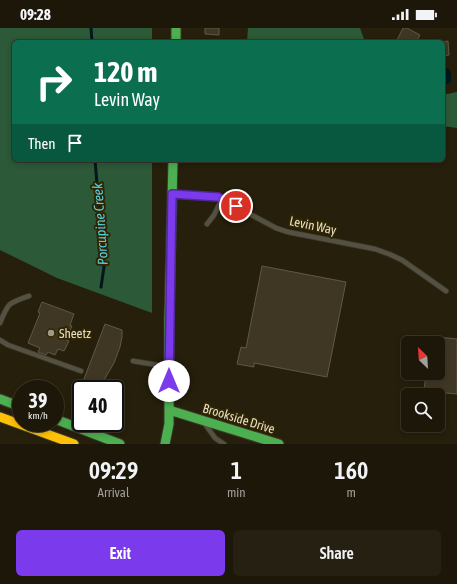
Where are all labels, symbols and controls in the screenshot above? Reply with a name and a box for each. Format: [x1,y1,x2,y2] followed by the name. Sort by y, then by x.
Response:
[20,6,51,23] text: 09:28
[28,56,80,108] icon: right
[94,56,157,88] text: 120 m
[94,89,160,110] text: Levin Way
[64,132,86,154] icon: arrive
[28,135,56,152] text: Then
[89,181,111,266] water label: Porcupine Creek
[219,189,253,223] pin
[225,195,247,217] icon: arrive
[288,213,338,238] street label: Levin Way
[59,326,91,341] place label: Sheetz
[46,328,56,338] marker: Sheetz
[401,336,445,380] north arrow
[401,336,445,432] map controls
[148,360,190,402] position arrow
[72,380,124,432] speed limit sign: 40
[401,388,445,432] button: search
[29,389,47,412] text: 39
[201,400,277,437] street label: Brookside Drive
[28,410,48,421] text: km/h
[89,457,138,484] text: 09:29
[231,457,242,484] text: 1
[334,457,368,484] text: 160
[98,485,129,500] text: Arrival
[227,485,246,500] text: min
[347,485,356,500] text: m
[16,530,225,576] button: Exit
[233,530,441,576] button: Share

